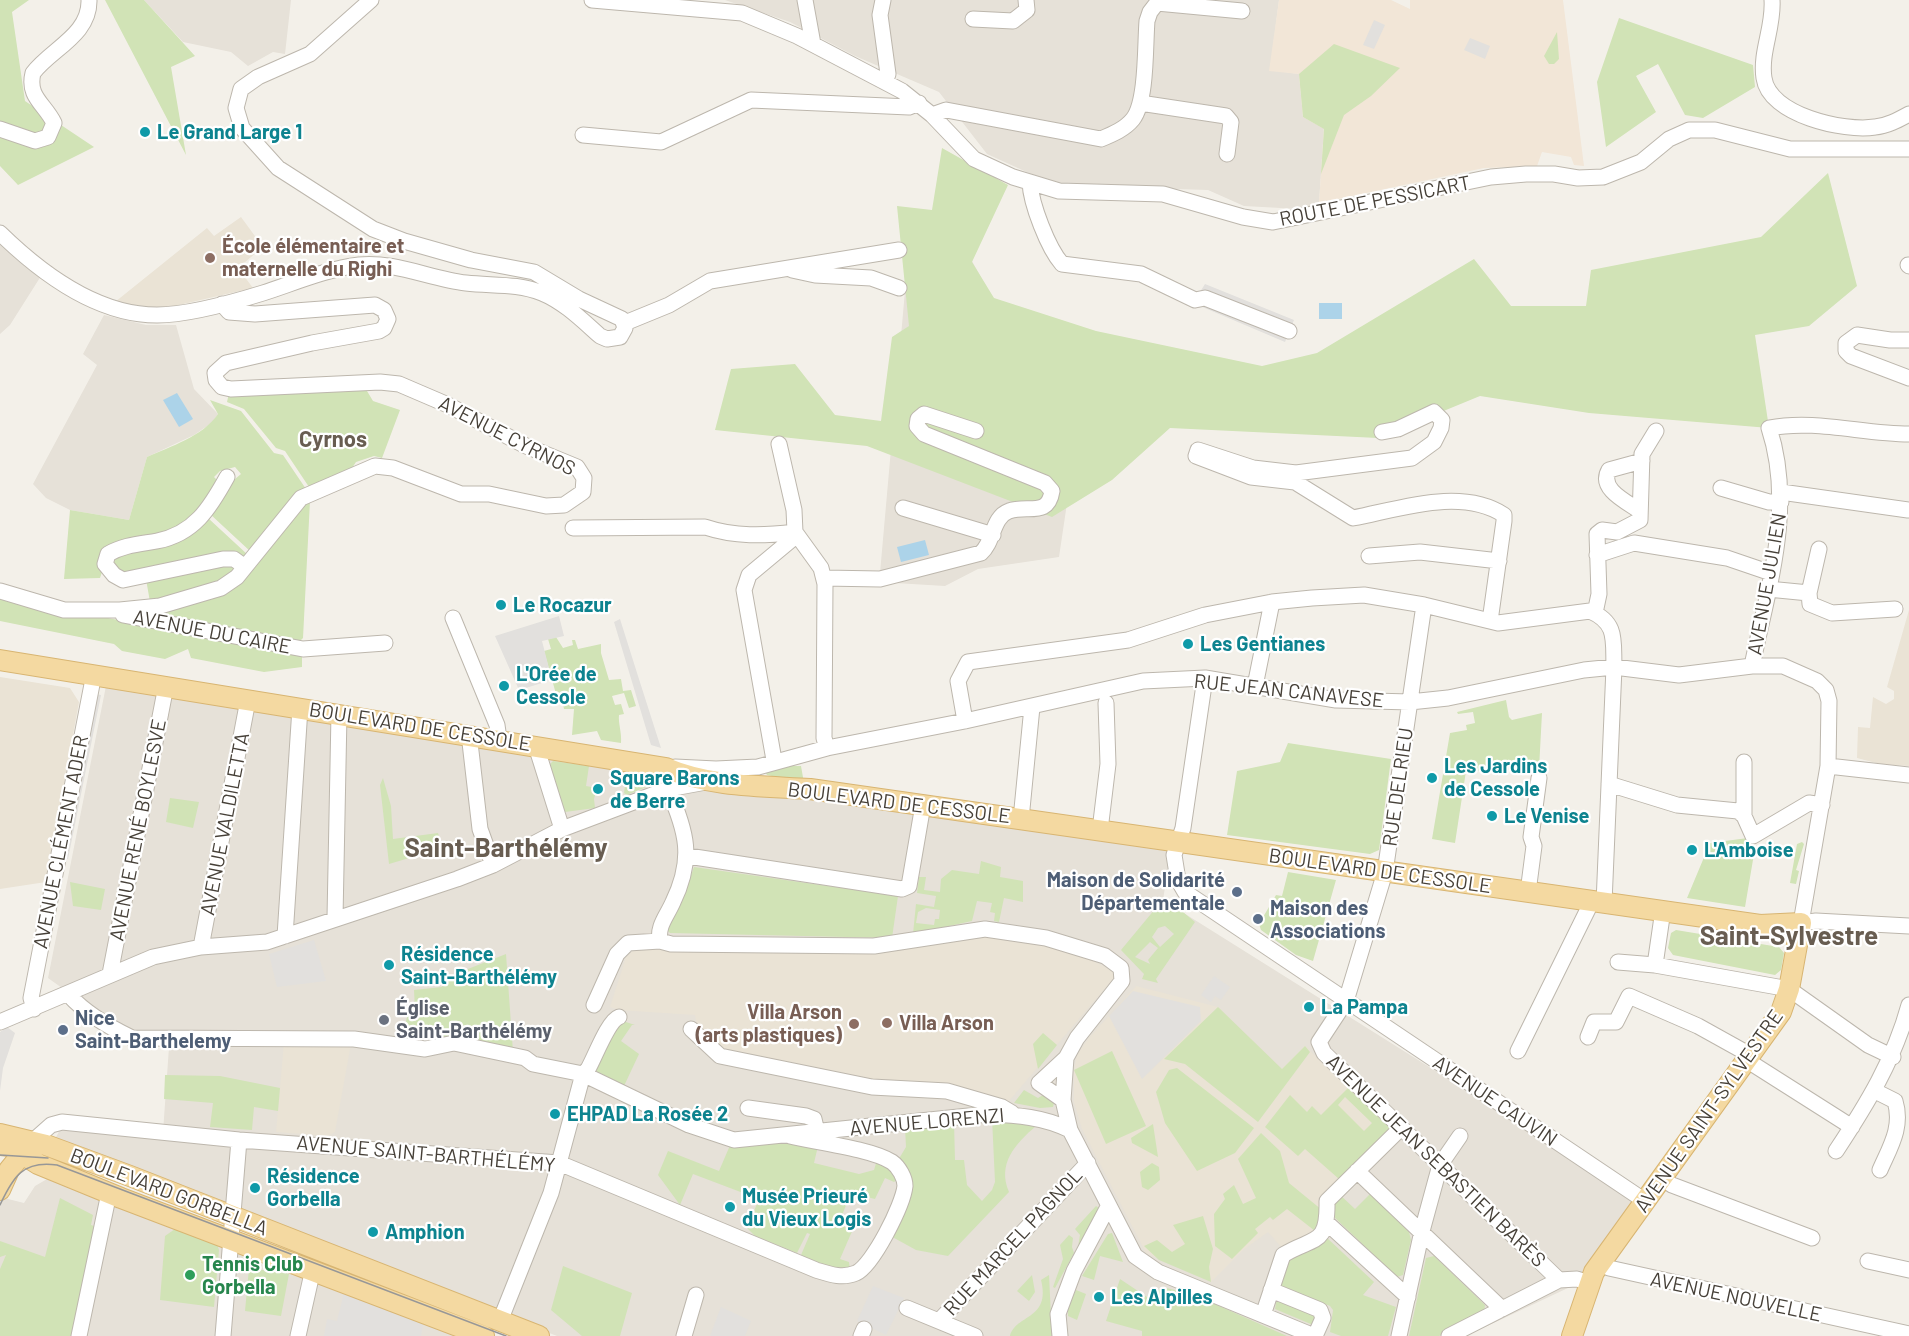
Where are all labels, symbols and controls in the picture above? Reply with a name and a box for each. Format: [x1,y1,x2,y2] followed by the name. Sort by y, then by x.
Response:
[157,120,302,144] place label: Le Grand Large 1
[138,125,152,139] marker: Le Grand Large 1
[1278,171,1472,231] street label: ROUTE DE PESSICART
[222,234,404,281] place label: École élémentaire et maternelle du Righi
[203,251,217,265] marker: École élémentaire et maternelle du Righi
[435,391,579,481] street label: AVENUE CYRNOS
[299,427,367,453] district label: Cyrnos
[1743,511,1791,657] street label: AVENUE JULIEN
[513,593,612,617] place label: Le Rocazur
[494,598,508,612] marker: Le Rocazur
[131,605,293,659] street label: AVENUE DU CAIRE
[1200,632,1325,656] place label: Les Gentianes
[1181,637,1195,651] marker: Les Gentianes
[516,662,597,709] place label: L'Orée de Cessole
[1193,669,1385,713] street label: RUE JEAN CANAVESE
[497,679,511,693] marker: L'Orée de Cessole
[307,698,533,756] street label: BOULEVARD DE CESSOLE
[105,717,171,943] street label: AVENUE RENÉ BOYLESVE
[1378,726,1418,848] street label: RUE DELRIEU
[196,731,254,917] street label: AVENUE VALDILETTA
[29,733,93,951] street label: AVENUE CLÉMENT ADER
[1444,754,1547,801] place label: Les Jardins de Cessole
[610,766,739,813] place label: Square Barons de Berre
[1425,771,1439,785] marker: Les Jardins de Cessole
[786,777,1012,829] street label: BOULEVARD DE CESSOLE
[591,782,605,796] marker: Square Barons de Berre
[1504,804,1589,828] place label: Le Venise
[1485,809,1499,823] marker: Le Venise
[404,832,608,864] district label: Saint-Barthélémy
[1704,838,1794,862] place label: L'Amboise
[1685,843,1699,857] marker: L'Amboise
[1267,844,1493,898] street label: BOULEVARD DE CESSOLE
[1047,868,1225,915] place label: Maison de Solidarité Départementale
[1230,885,1244,899] marker: Maison de Solidarité Départementale
[1270,896,1385,943] place label: Maison des Associations
[1251,912,1265,926] marker: Maison des Associations
[1700,920,1878,952] district label: Saint-Sylvestre
[401,942,557,989] place label: Résidence Saint-Barthélémy
[382,958,396,972] marker: Résidence Saint-Barthélémy
[1321,995,1408,1019] place label: La Pampa
[396,996,552,1043] place label: Église Saint-Barthélémy
[696,1000,842,1047] place label: Villa Arson (arts plastiques)
[1302,1000,1316,1014] marker: La Pampa
[1630,1005,1788,1217] street label: AVENUE SAINT-SYLVESTRE
[75,1006,231,1053] place label: Nice Saint-Barthelemy
[899,1011,994,1035] place label: Villa Arson
[377,1013,391,1027] marker: Église Saint-Barthélémy
[880,1016,894,1030] marker: Villa Arson
[847,1017,861,1031] marker: Villa Arson (arts plastiques)
[56,1023,70,1037] marker: Nice Saint-Barthelemy
[1321,1050,1551,1272] street label: AVENUE JEAN SEBASTIEN BARÈS
[1428,1051,1562,1151] street label: AVENUE CAUVIN
[567,1102,728,1126] place label: EHPAD La Rosée 2
[849,1103,1005,1141] street label: AVENUE LORENZI
[548,1107,562,1121] marker: EHPAD La Rosée 2
[296,1131,556,1177] street label: AVENUE SAINT-BARTHÉLÉMY
[67,1143,271,1241] street label: BOULEVARD GORBELLA
[939,1163,1087,1321] street label: RUE MARCEL PAGNOL
[267,1164,360,1211] place label: Résidence Gorbella
[248,1181,262,1195] marker: Résidence Gorbella
[742,1184,871,1231] place label: Musée Prieuré du Vieux Logis
[723,1200,737,1214] marker: Musée Prieuré du Vieux Logis
[385,1220,465,1244] place label: Amphion
[366,1225,380,1239] marker: Amphion
[202,1252,303,1299] place label: Tennis Club Gorbella
[1648,1267,1824,1327] street label: AVENUE NOUVELLE
[183,1268,197,1282] marker: Tennis Club Gorbella
[1111,1285,1213,1309] place label: Les Alpilles
[1092,1290,1106,1304] marker: Les Alpilles

